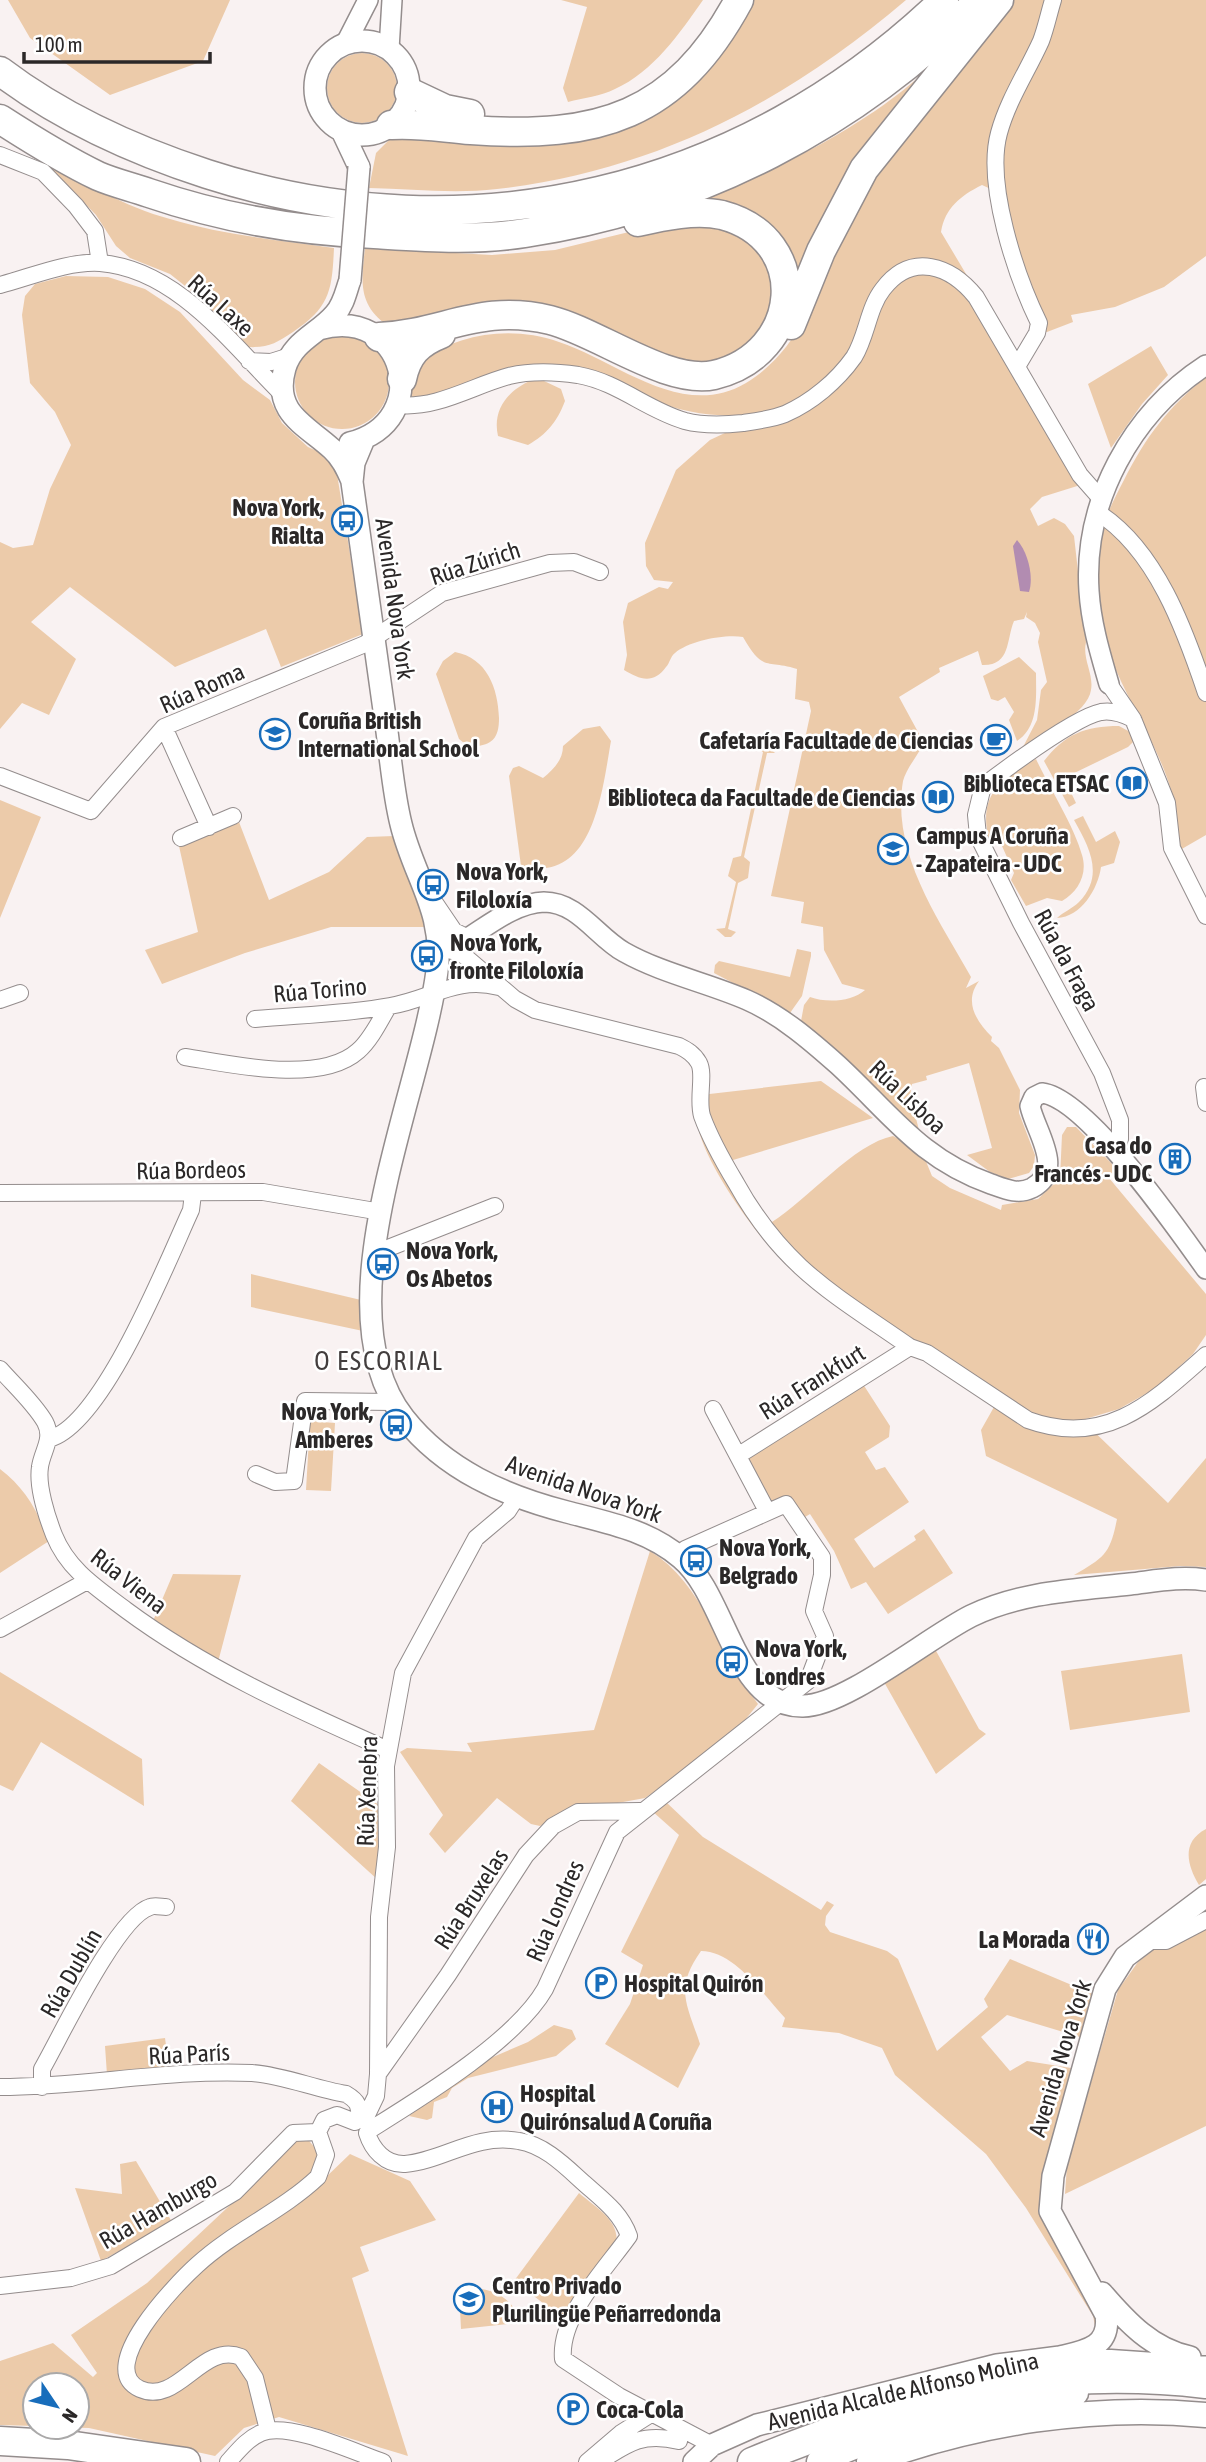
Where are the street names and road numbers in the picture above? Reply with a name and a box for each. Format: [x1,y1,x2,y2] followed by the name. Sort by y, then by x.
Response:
[183,269,259,341] street label: Rúa Laxe
[370,517,420,682] street label: Avenida Nova York
[426,536,524,590] street label: Rúa Zúrich
[156,657,248,719] street label: Rúa Roma
[1029,904,1105,1016] street label: Rúa da Fraga
[272,972,368,1008] street label: Rúa Torino
[864,1055,952,1139] street label: Rúa Lisboa
[136,1156,246,1184] street label: Rúa Bordeos
[754,1339,870,1425] street label: Rúa Frankfurt
[503,1450,666,1528] street label: Avenida Nova York
[86,1543,172,1619] street label: Rúa Viena
[352,1735,382,1847] street label: Rúa Xenebra
[429,1844,513,1954] street label: Rúa Bruxelas
[521,1856,589,1966] street label: Rúa Londres
[35,1924,107,2022] street label: Rúa Dublín
[1023,1976,1097,2140] street label: Avenida Nova York
[148,2038,230,2070] street label: Rúa París
[95,2166,221,2254] street label: Rúa Hamburgo
[765,2347,1041,2435] street label: Avenida Alcalde Alfonso Molina

